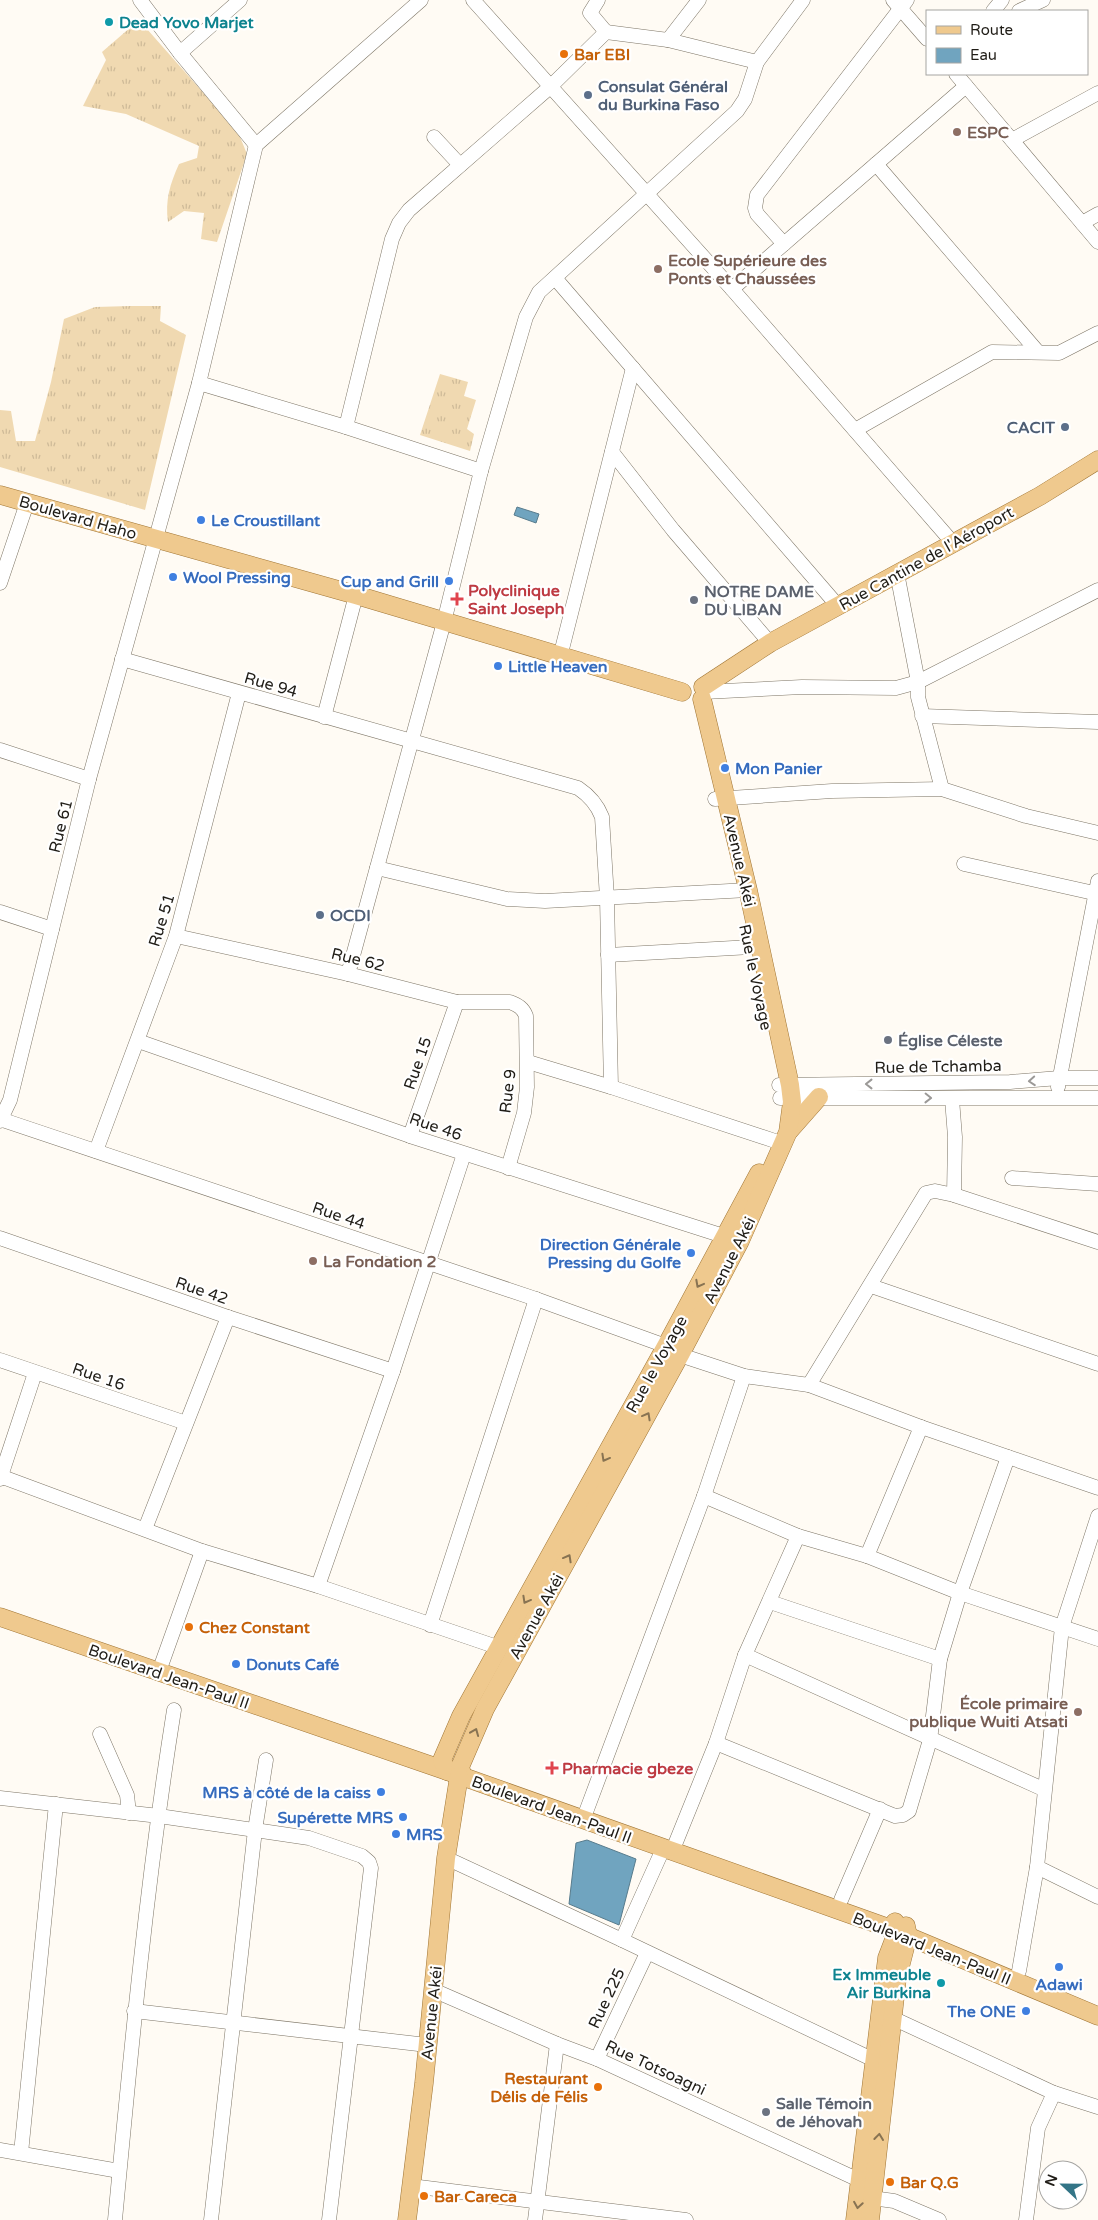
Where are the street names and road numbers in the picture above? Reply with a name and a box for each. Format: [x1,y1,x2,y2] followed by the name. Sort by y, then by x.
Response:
[17,492,139,544] street label: Boulevard Haho
[836,503,1017,615] street label: Rue Cantine de l'Aéroport
[242,668,300,702] street label: Rue 94
[45,797,77,855] street label: Rue 61
[719,812,759,909] street label: Avenue Akéi
[144,891,179,949] street label: Rue 51
[734,922,776,1032] street label: Rue le Voyage
[329,944,387,976] street label: Rue 62
[400,1034,436,1092] street label: Rue 15
[874,1056,1002,1078] street label: Rue de Tchamba
[495,1068,521,1114] street label: Rue 9
[407,1109,465,1145] street label: Rue 46
[310,1198,368,1234] street label: Rue 44
[699,1214,760,1307] street label: Avenue Akéi
[173,1273,231,1309] street label: Rue 42
[622,1312,692,1417] street label: Rue le Voyage
[70,1359,128,1395] street label: Rue 16
[505,1570,569,1663] street label: Avenue Akéi
[86,1640,252,1714] street label: Boulevard Jean-Paul II
[469,1772,634,1848] street label: Boulevard Jean-Paul II
[850,1908,1014,1990] street label: Boulevard Jean-Paul II
[417,1965,447,2061] street label: Avenue Akéi
[584,1965,630,2032] street label: Rue 225
[602,2036,709,2100] street label: Rue Totsoagni

